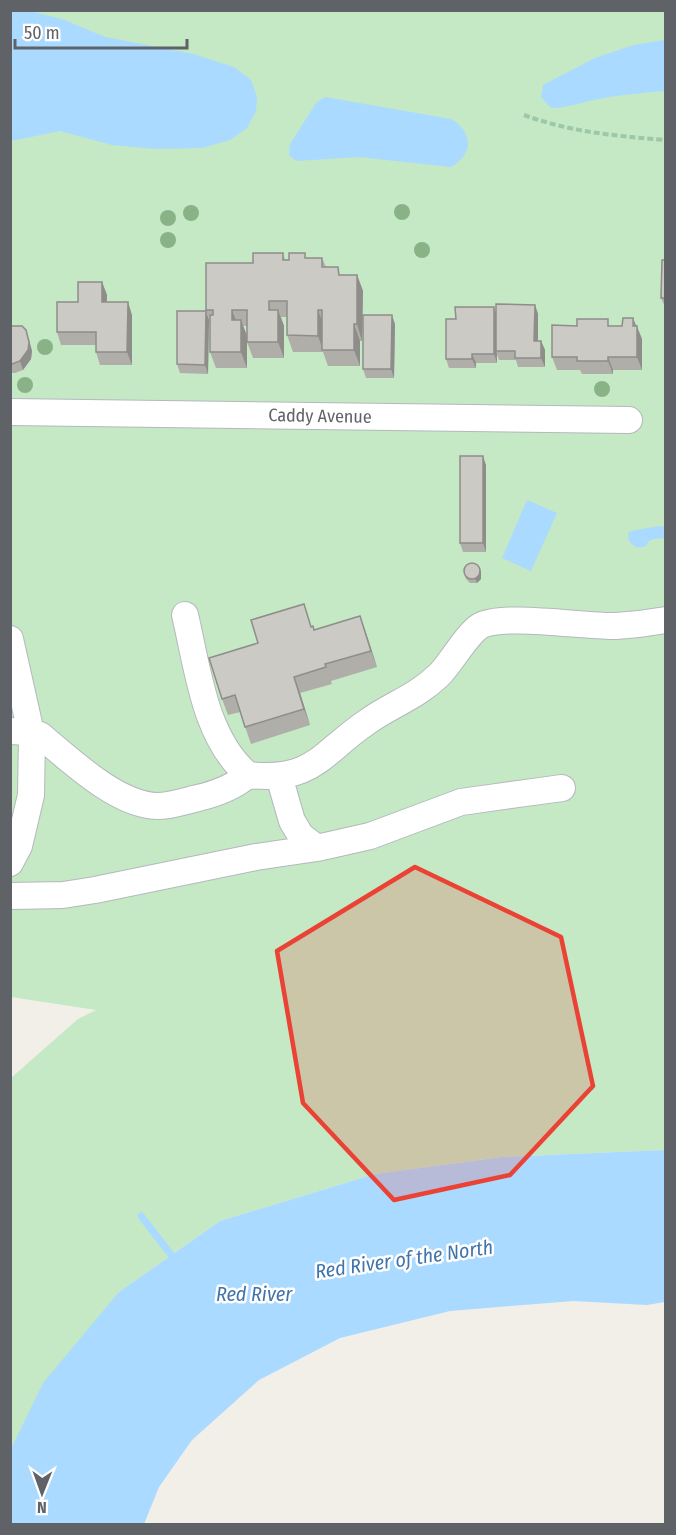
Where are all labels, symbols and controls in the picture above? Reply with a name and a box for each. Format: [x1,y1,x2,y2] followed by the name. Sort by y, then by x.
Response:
[15,12,188,50] scale bar
[24,22,60,44] text: 50 m
[268,404,372,428] street label: Caddy Avenue
[314,1235,494,1283] water label: Red River of the North
[216,1282,293,1306] water label: Red River
[12,1463,72,1523] north arrow
[37,1498,47,1517] text: N

